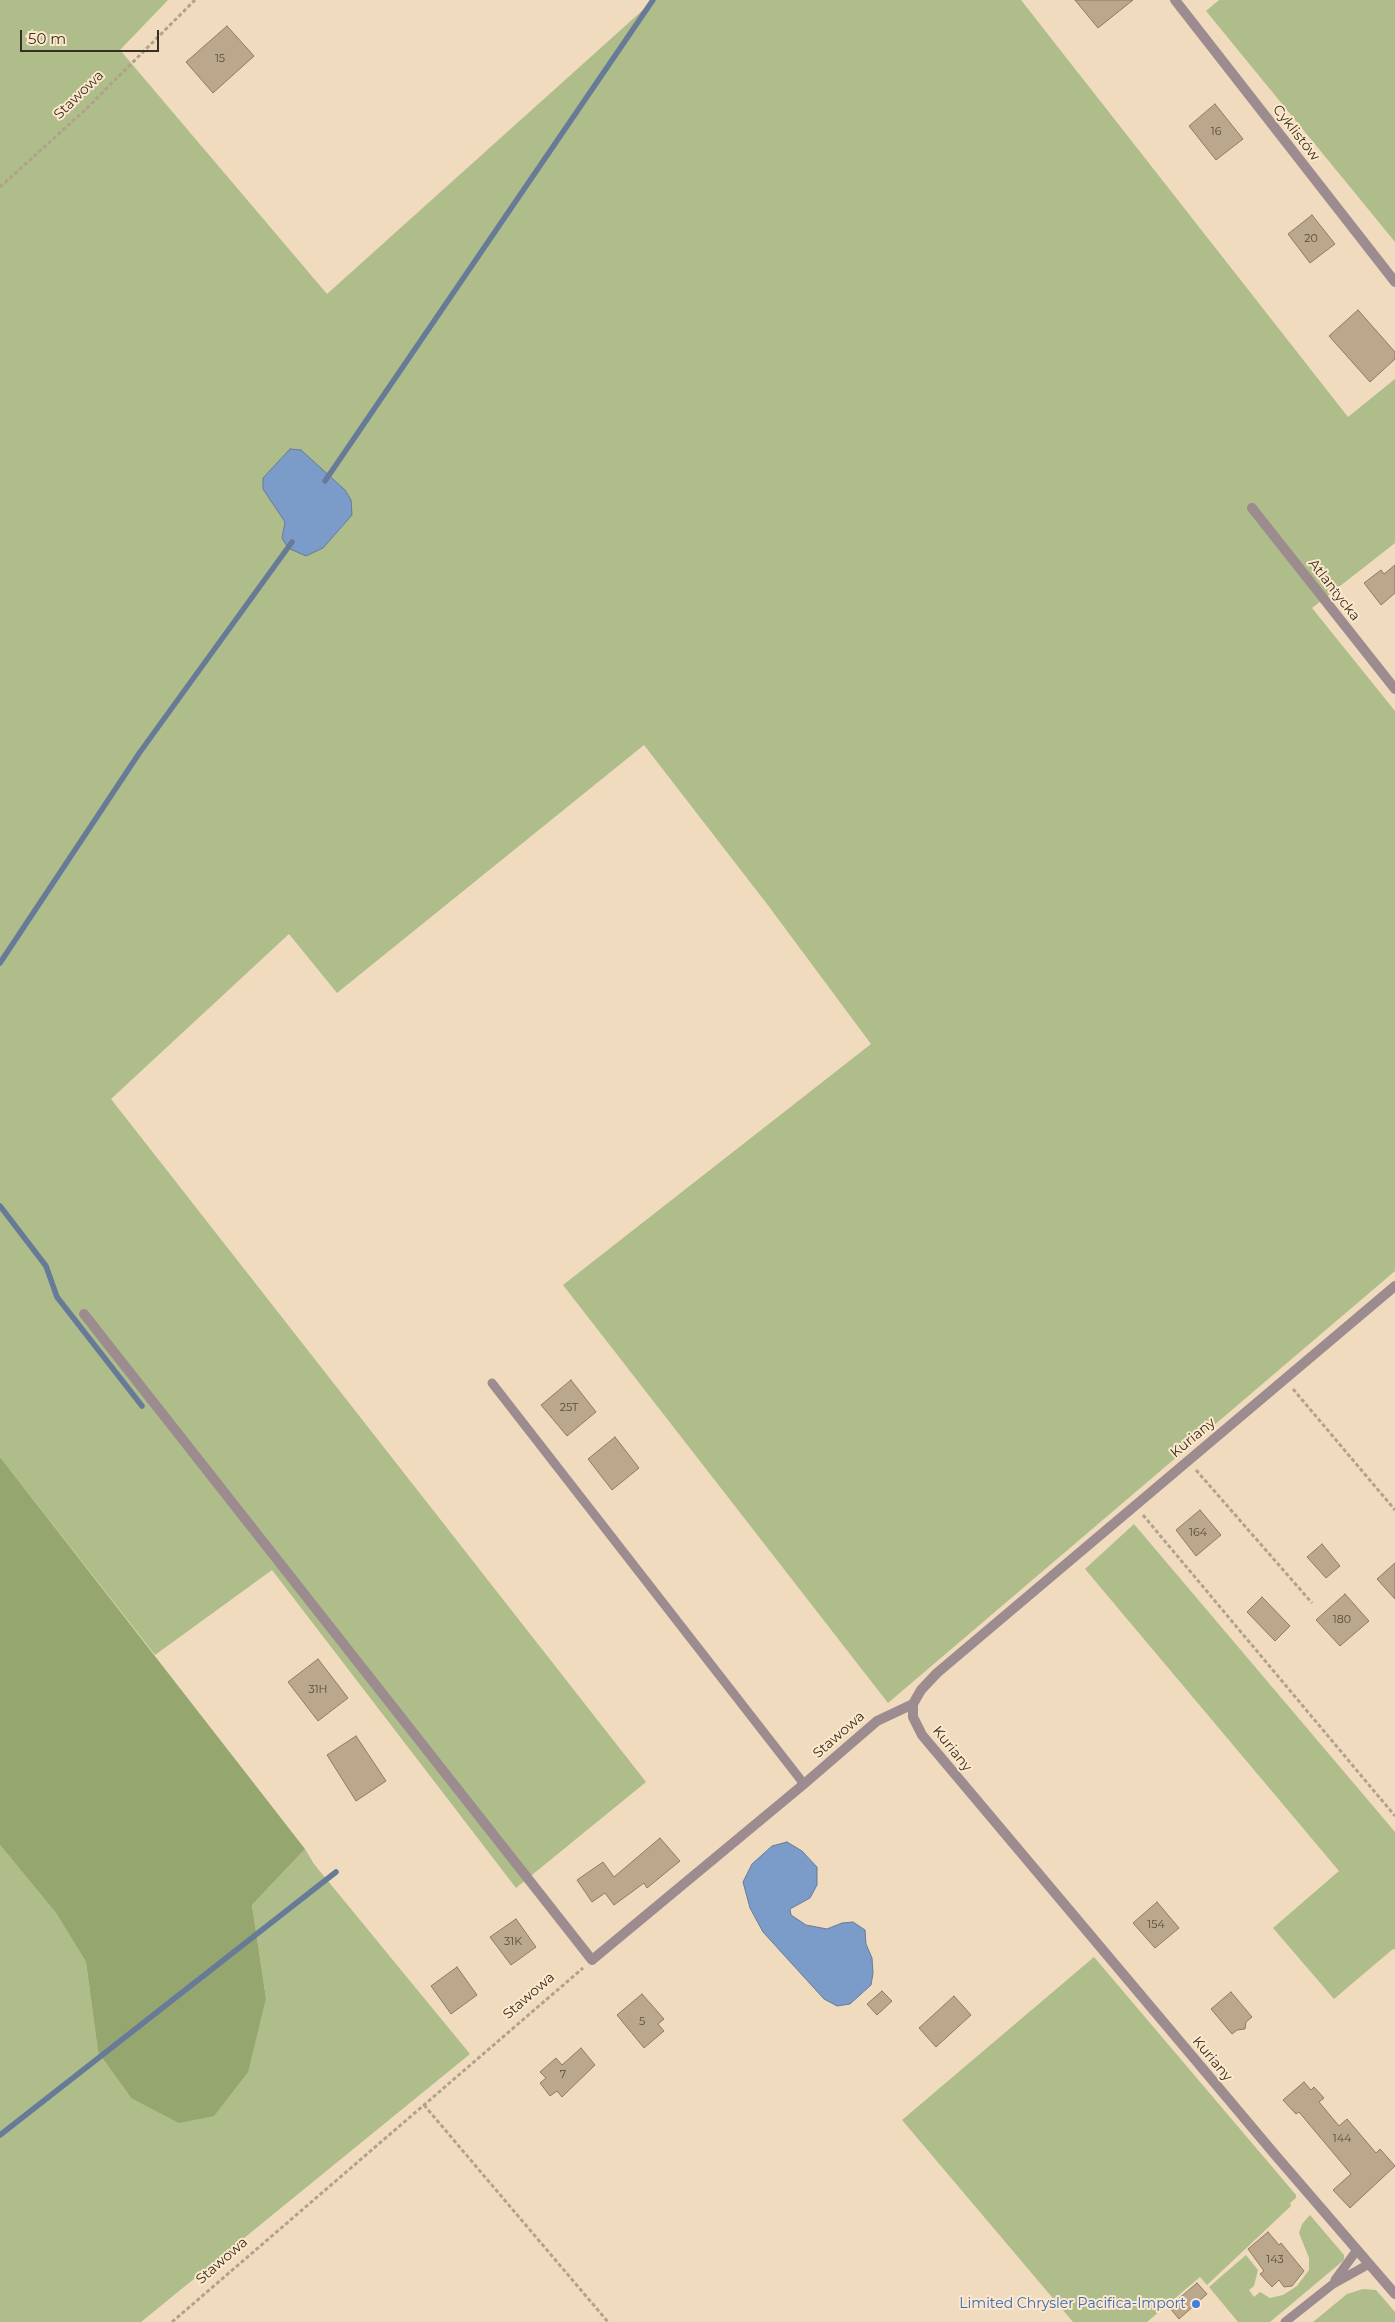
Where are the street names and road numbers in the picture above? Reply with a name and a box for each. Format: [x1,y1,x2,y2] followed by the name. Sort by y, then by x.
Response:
[50,67,108,123] street label: Stawowa
[1269,102,1323,164] street label: Cyklistów
[1305,556,1363,624] street label: Atlantycka
[1167,1414,1219,1462] street label: Kuriany
[810,1708,868,1762] street label: Stawowa
[929,1723,975,1775] street label: Kuriany
[500,1969,558,2023] street label: Stawowa
[1188,2033,1236,2085] street label: Kuriany
[193,2234,251,2288] street label: Stawowa

